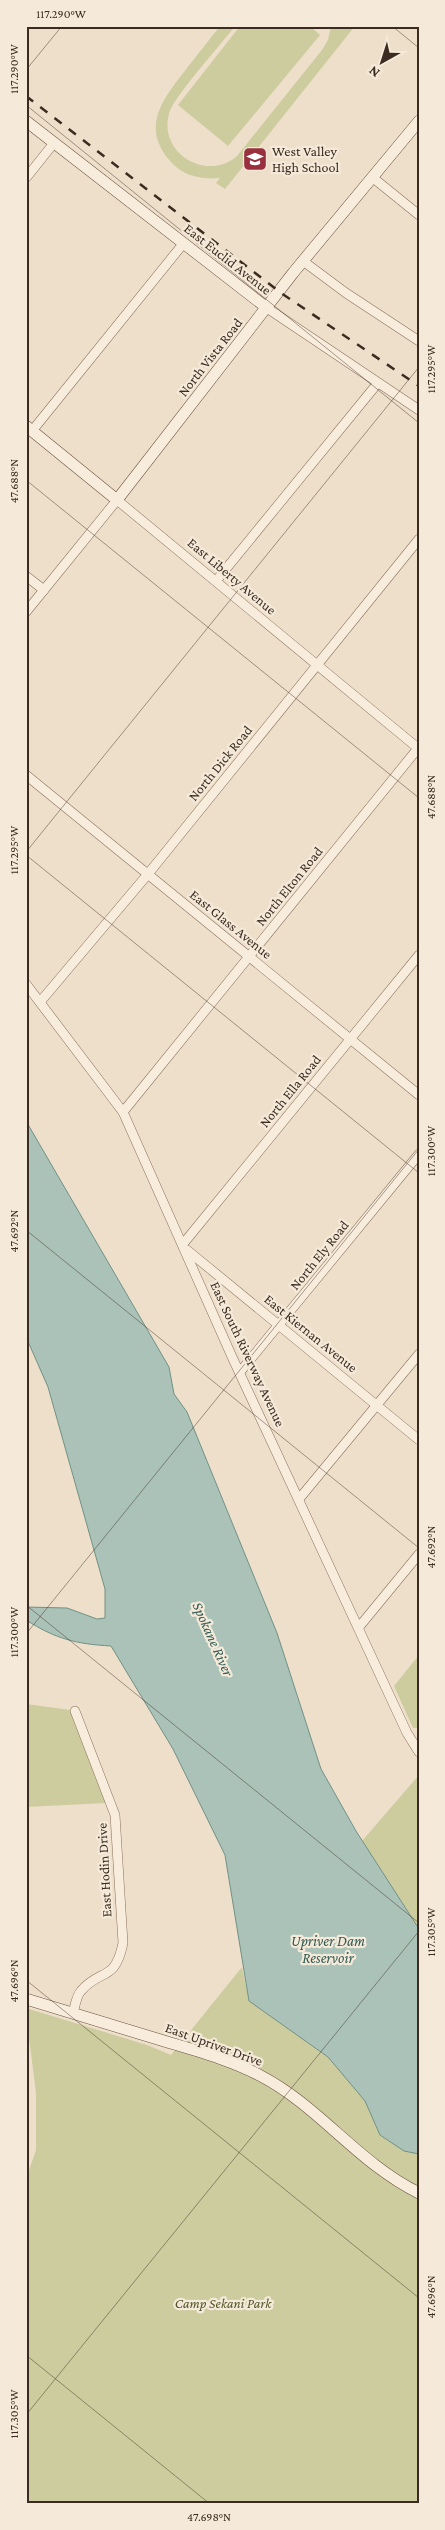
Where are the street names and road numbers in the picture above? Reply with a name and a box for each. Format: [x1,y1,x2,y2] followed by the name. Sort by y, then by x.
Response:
[181,220,275,298] street label: East Euclid Avenue
[175,314,246,399] street label: North Vista Road
[184,534,280,618] street label: East Liberty Avenue
[185,722,256,804] street label: North Dick Road
[252,843,326,929] street label: North Elton Road
[187,886,275,962] street label: East Glass Avenue
[256,1051,324,1130] street label: North Ella Road
[286,1217,352,1293] street label: North Ely Road
[207,1279,289,1429] street label: East South Riverway Avenue
[261,1291,361,1375] street label: East Kiernan Avenue
[94,1822,114,1918] street label: East Hodin Drive
[163,2019,265,2069] street label: East Upriver Drive

